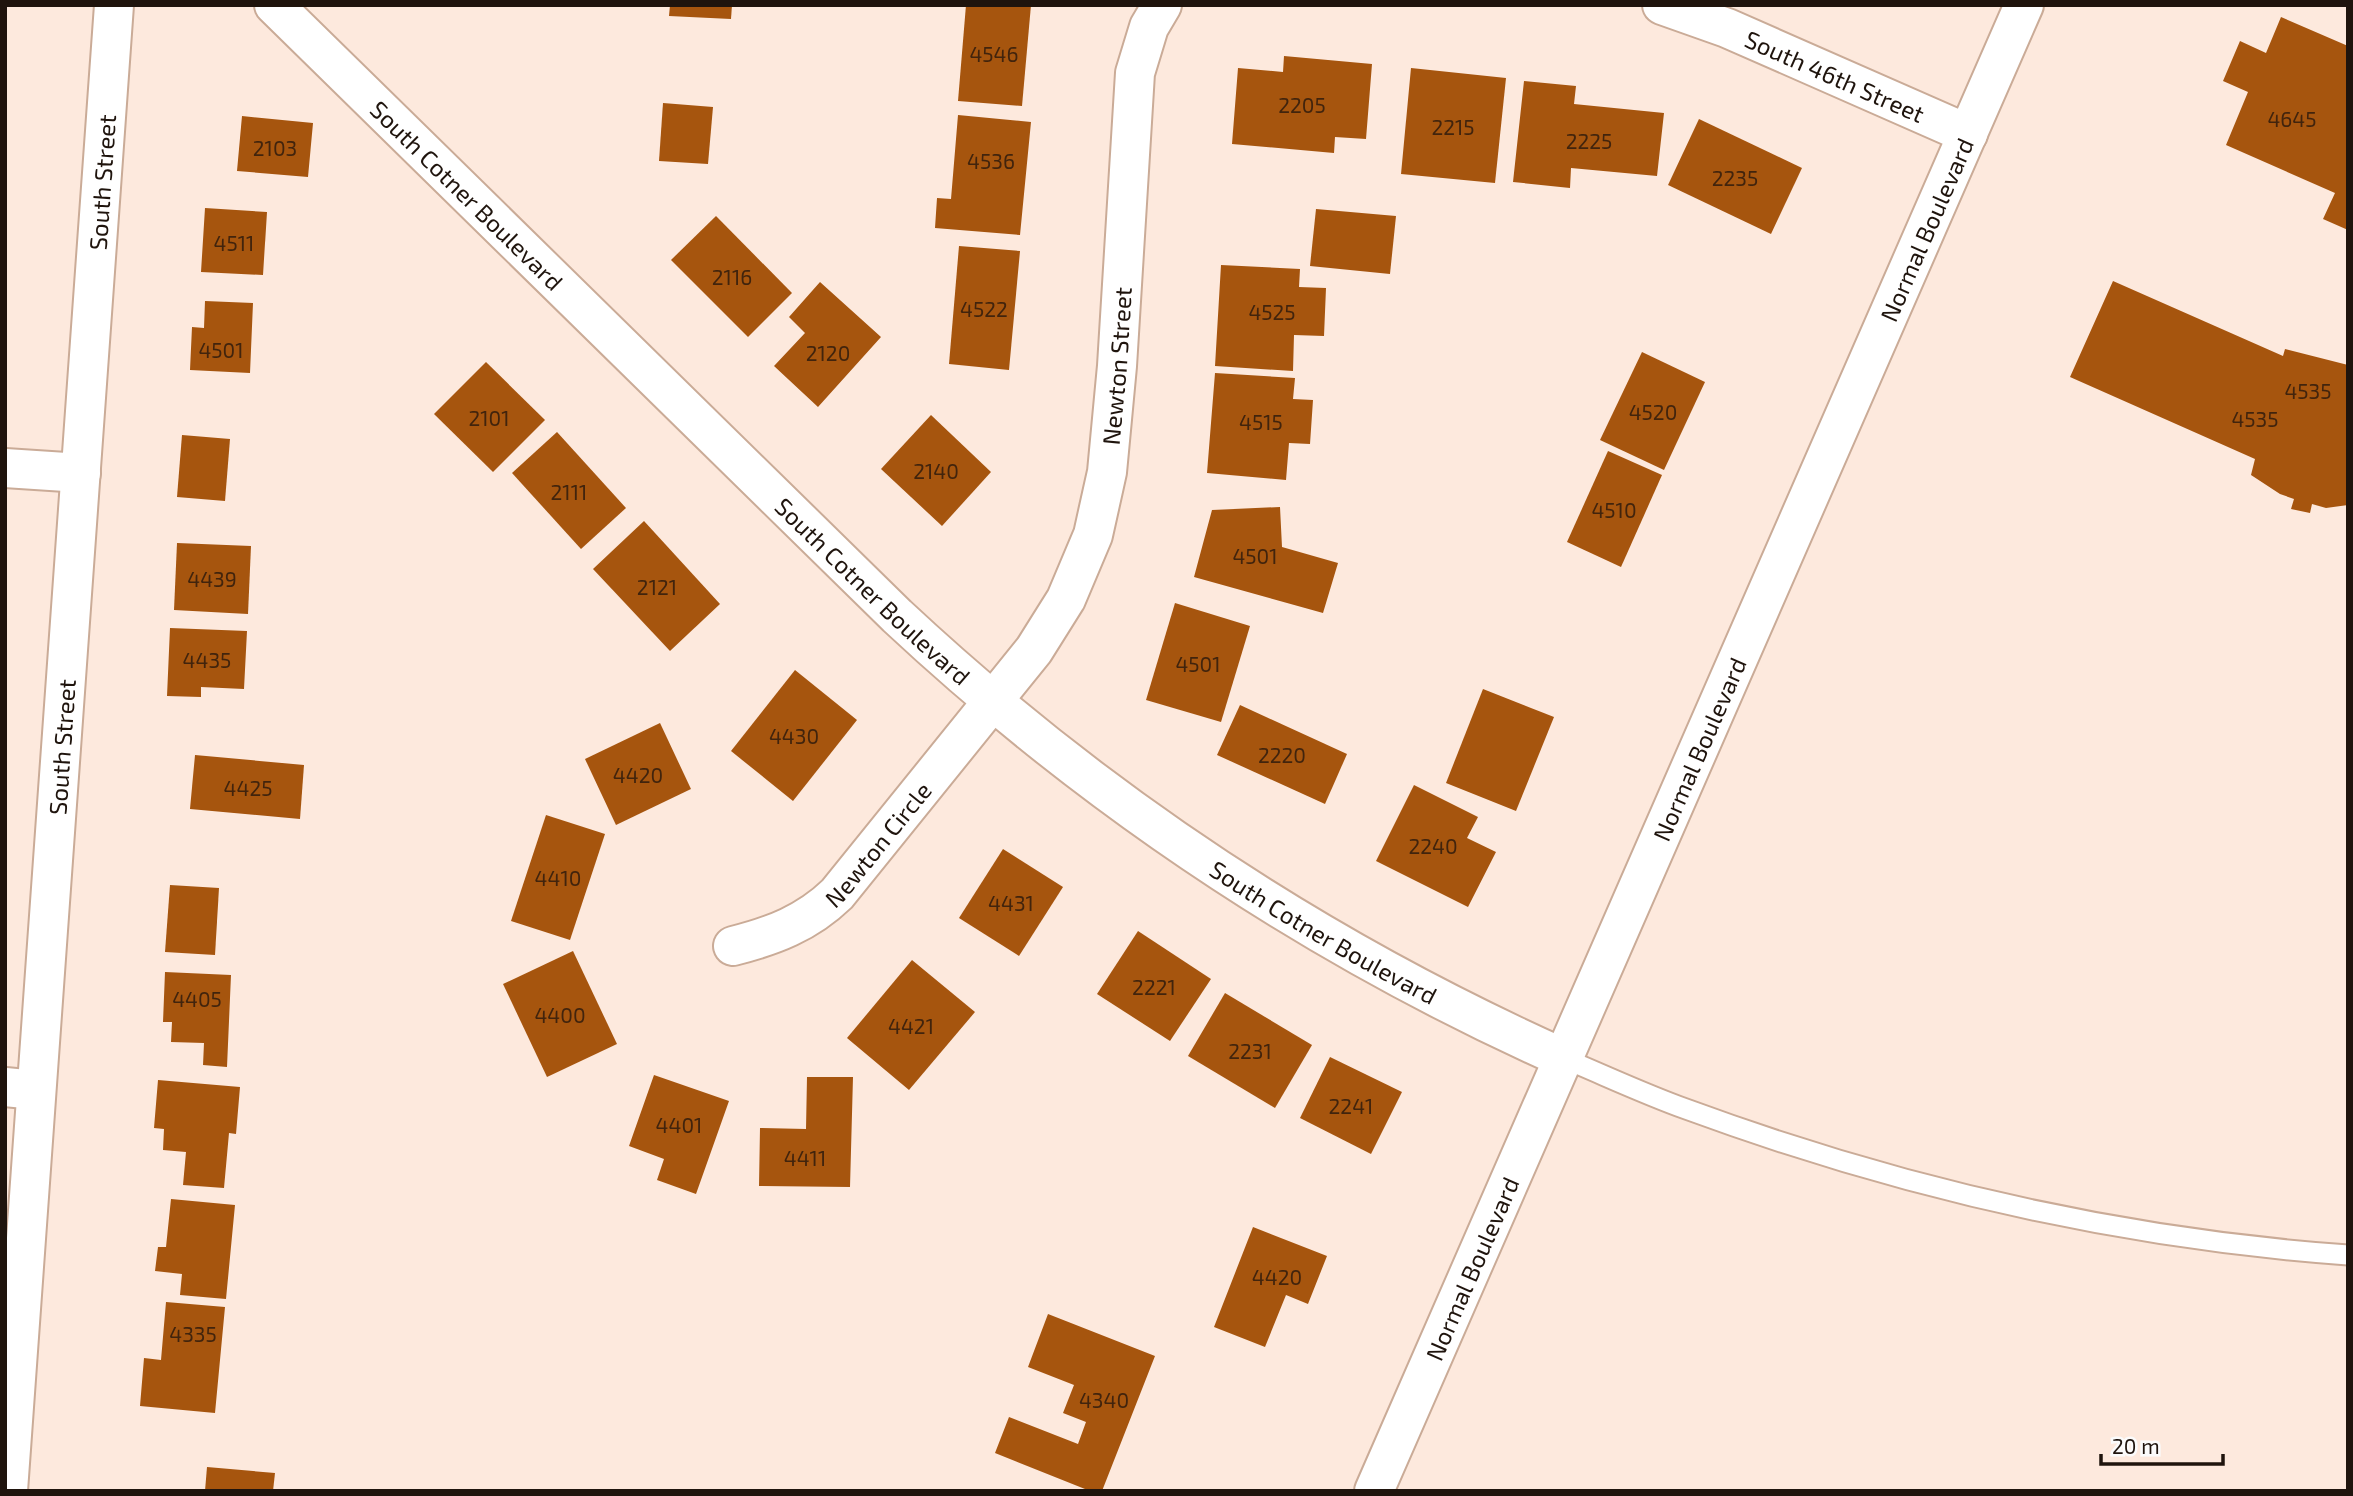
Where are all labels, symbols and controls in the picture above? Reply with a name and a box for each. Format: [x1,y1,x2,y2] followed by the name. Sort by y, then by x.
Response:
[1741,23,1929,128] street label: South 46th Street
[969,41,1019,66] house number: 4546
[1278,92,1326,117] house number: 2205
[365,94,570,295] street label: South Cotner Boulevard
[2267,106,2317,131] house number: 4645
[82,113,121,251] street label: South Street
[1431,114,1475,139] house number: 2215
[1566,128,1612,153] house number: 2225
[1873,133,1979,326] street label: Normal Boulevard
[253,135,297,160] house number: 2103
[967,148,1015,173] house number: 4536
[1712,165,1758,190] house number: 2235
[214,230,254,255] house number: 4511
[712,264,752,289] house number: 2116
[1095,286,1136,446] street label: Newton Street
[960,296,1008,321] house number: 4522
[1248,299,1296,324] house number: 4525
[198,337,244,362] house number: 4501
[806,340,850,365] house number: 2120
[2284,378,2332,403] house number: 4535
[1629,399,1677,424] house number: 4520
[468,405,510,430] house number: 2101
[2231,406,2279,431] house number: 4535
[1239,409,1283,434] house number: 4515
[913,458,959,483] house number: 2140
[551,479,587,504] house number: 2111
[770,491,977,690] street label: South Cotner Boulevard
[1591,497,1637,522] house number: 4510
[1232,543,1278,568] house number: 4501
[187,566,237,591] house number: 4439
[637,574,677,599] house number: 2121
[183,647,231,672] house number: 4435
[1175,651,1221,676] house number: 4501
[1646,653,1751,845] street label: Normal Boulevard
[42,678,80,816] street label: South Street
[769,723,819,748] house number: 4430
[1258,742,1306,767] house number: 2220
[613,762,663,787] house number: 4420
[224,775,272,800] house number: 4425
[818,776,937,913] street label: Newton Circle
[1408,833,1458,858] house number: 2240
[1205,854,1442,1009] street label: South Cotner Boulevard
[535,865,581,890] house number: 4410
[988,890,1034,915] house number: 4431
[1132,974,1176,999] house number: 2221
[172,986,222,1011] house number: 4405
[534,1002,586,1027] house number: 4400
[888,1013,934,1038] house number: 4421
[1228,1038,1272,1063] house number: 2231
[1329,1093,1373,1118] house number: 2241
[656,1112,702,1137] house number: 4401
[784,1145,826,1170] house number: 4411
[1419,1172,1524,1365] street label: Normal Boulevard
[1252,1264,1302,1289] house number: 4420
[169,1321,217,1346] house number: 4335
[1079,1387,1129,1412] house number: 4340
[2101,1422,2224,1466] scale bar
[2112,1433,2160,1458] text: 20 m

